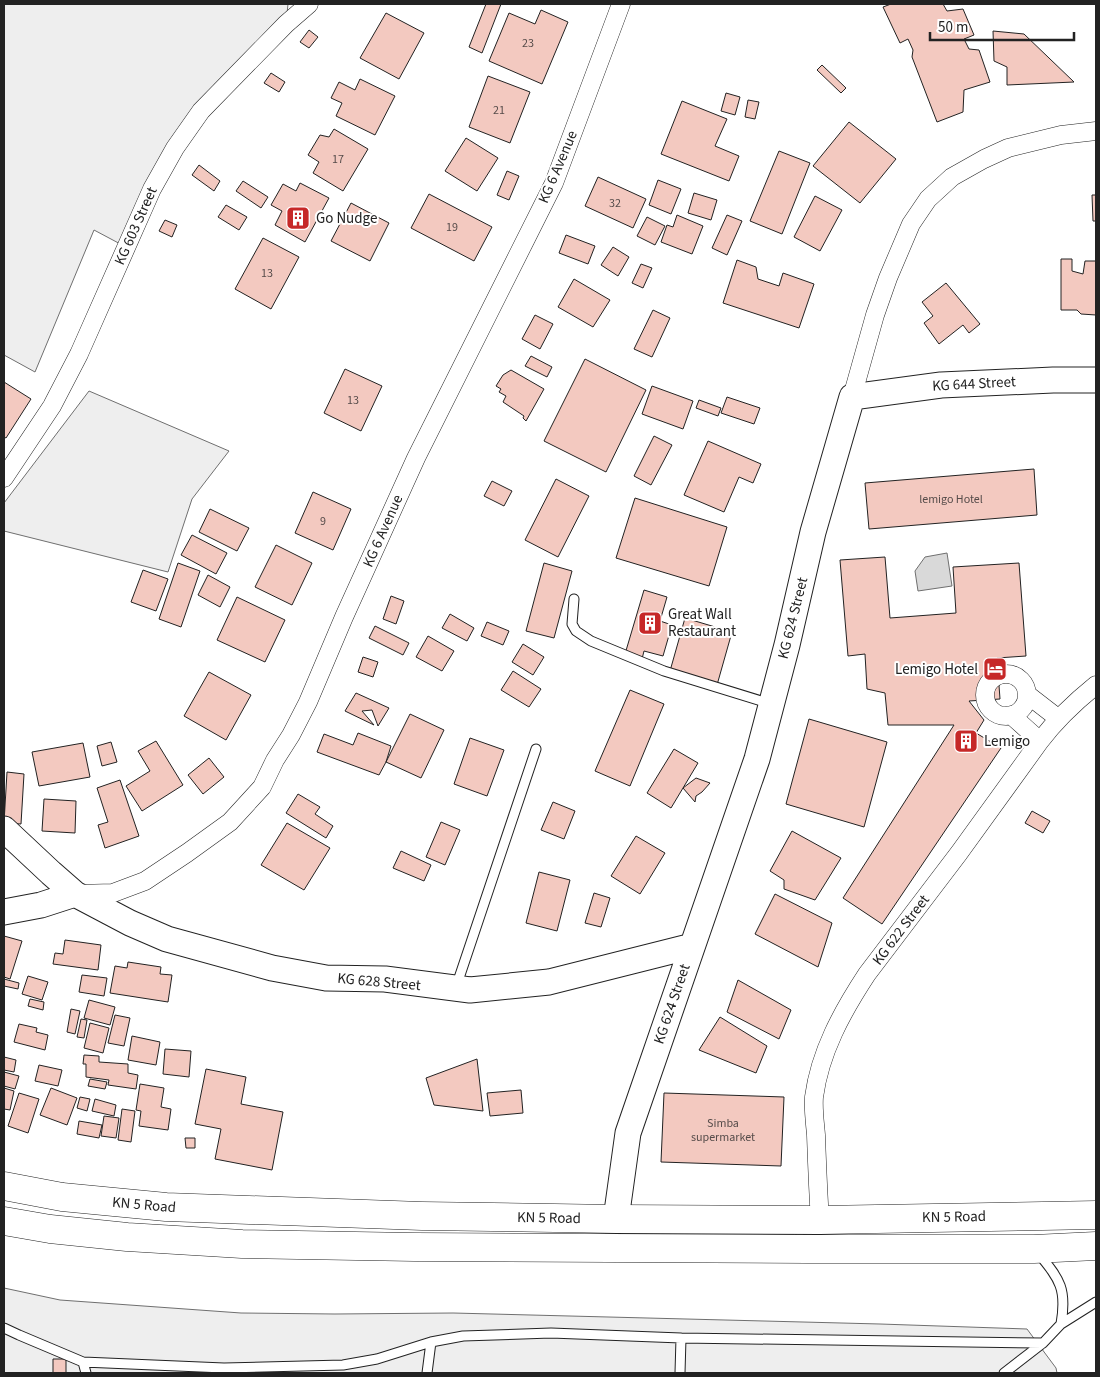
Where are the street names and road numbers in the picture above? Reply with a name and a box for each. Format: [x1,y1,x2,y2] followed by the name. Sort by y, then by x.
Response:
[533,127,583,207] street label: KG 6 Avenue
[109,184,163,268] street label: KG 603 Street
[932,371,1016,397] street label: KG 644 Street
[358,491,408,571] street label: KG 6 Avenue
[773,575,813,661] street label: KG 624 Street
[867,890,935,970] street label: KG 622 Street
[648,961,696,1047] street label: KG 624 Street
[336,968,422,996] street label: KG 628 Street
[111,1192,177,1218] street label: KN 5 Road
[922,1206,986,1228] street label: KN 5 Road
[517,1207,581,1229] street label: KN 5 Road

